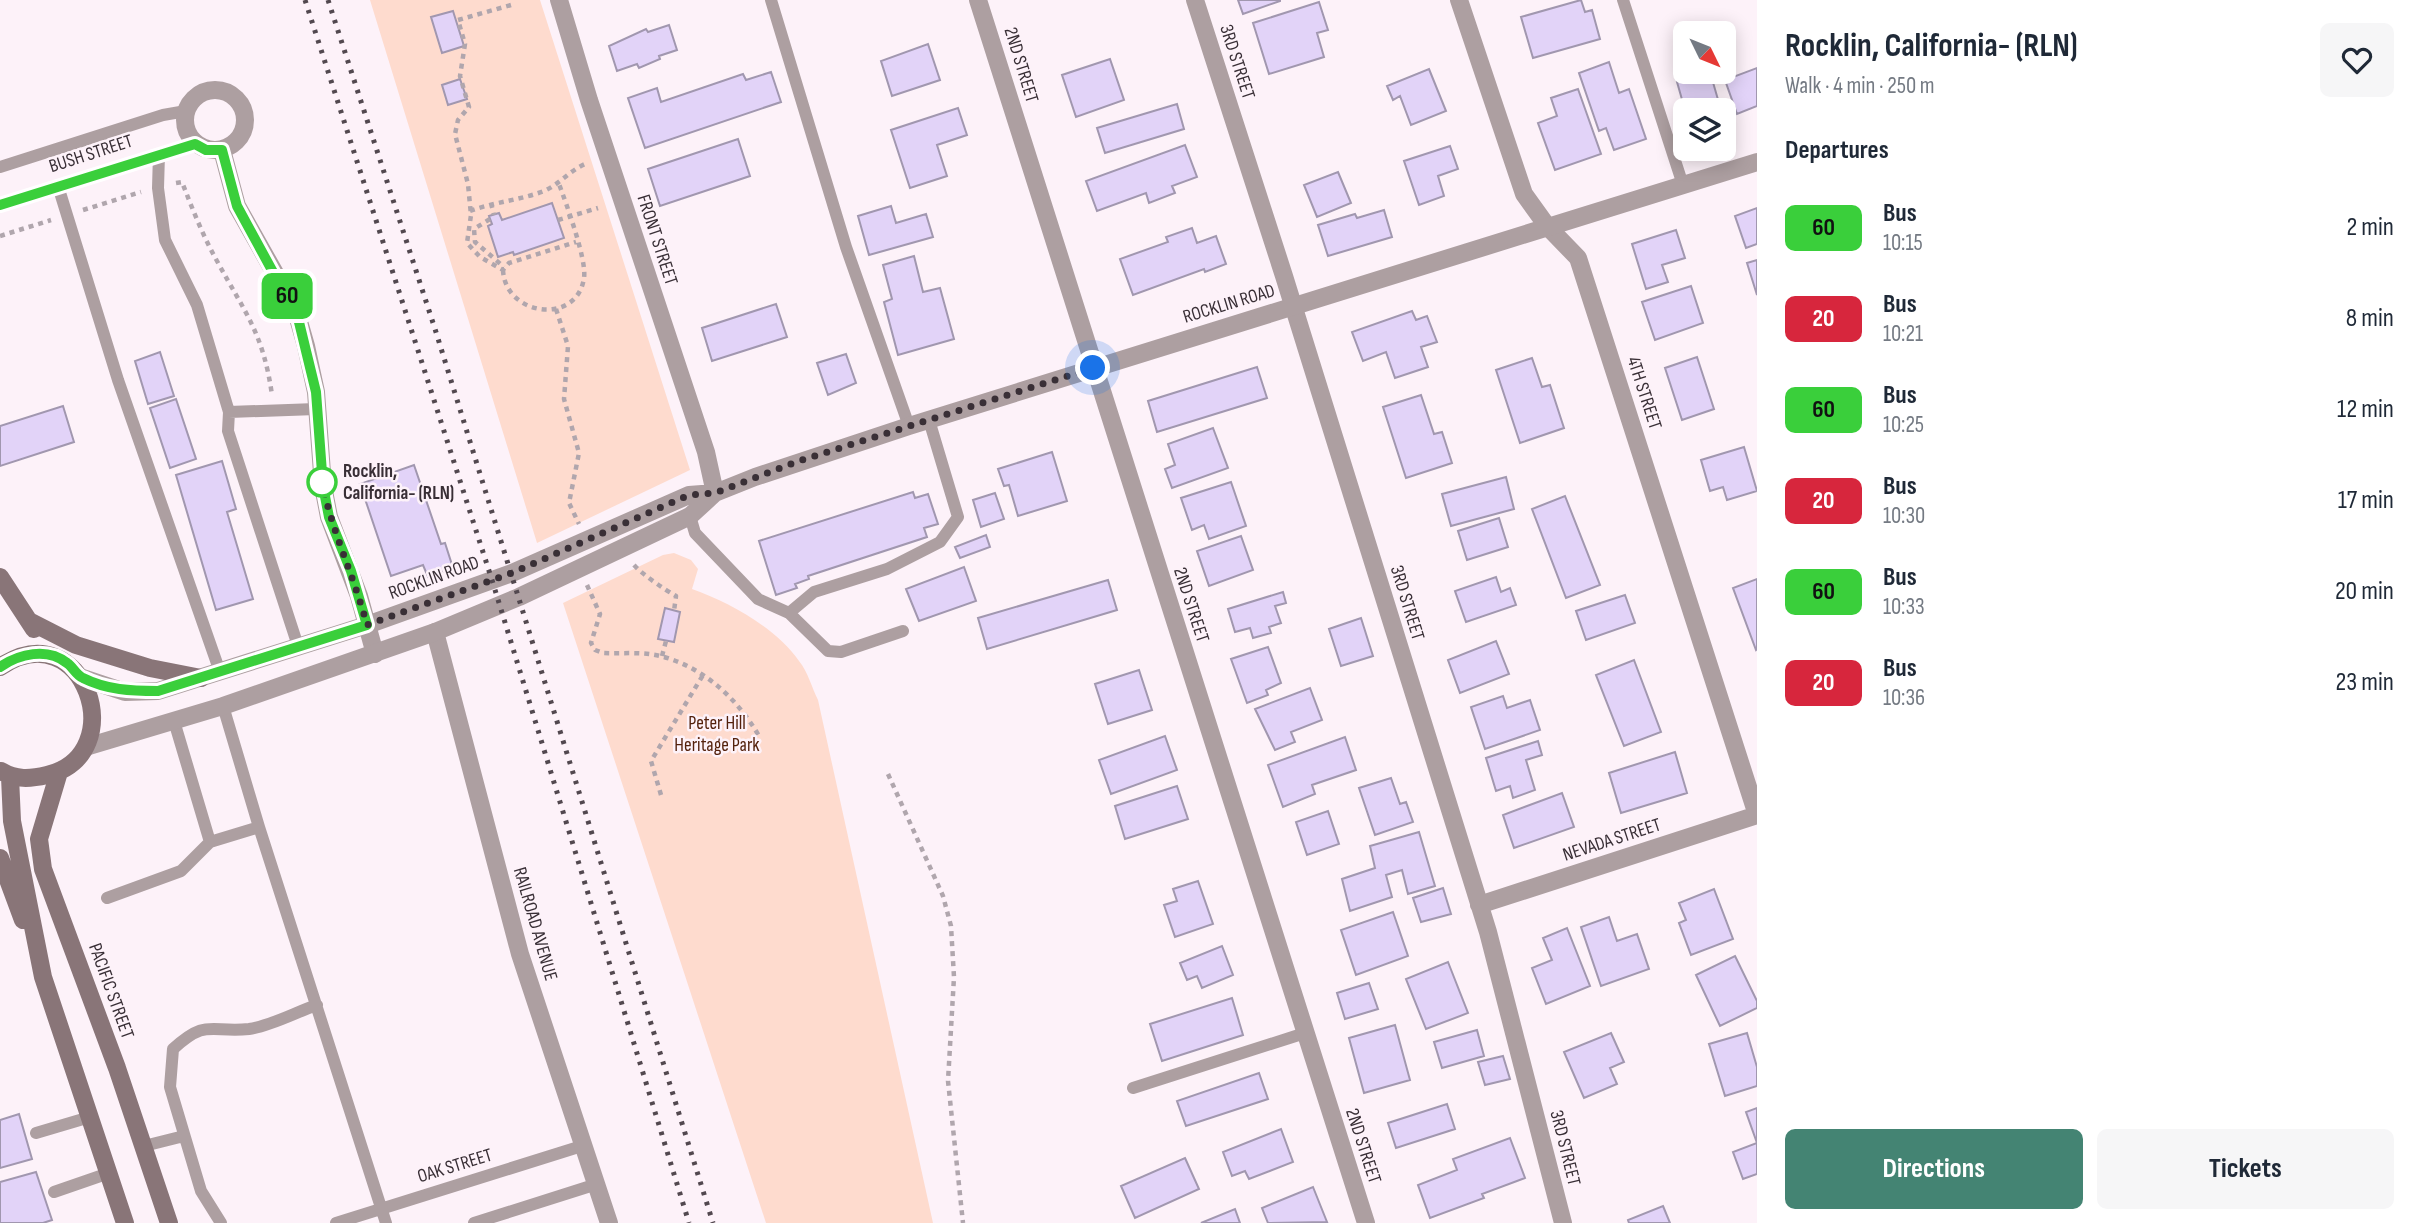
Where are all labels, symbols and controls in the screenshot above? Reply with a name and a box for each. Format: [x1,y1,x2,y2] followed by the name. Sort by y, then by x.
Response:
[1673,21,1736,84] north arrow
[1673,21,1736,161] map controls
[1214,22,1260,102] street label: 3RD STREET
[2320,23,2394,97] button: heart
[999,24,1043,106] street label: 2ND STREET
[1785,26,2078,66] text: Rocklin, California- (RLN)
[1785,72,1935,100] text: Walk · 4 min · 250 m
[1673,98,1736,161] button: layers
[46,130,136,178] street label: BUSH STREET
[1785,135,1889,166] text: Departures
[632,192,683,288] street label: FRONT STREET
[1883,198,1917,229] text: Bus
[2346,212,2394,243] text: 2 min
[1812,213,1835,242] text: 60
[1883,229,1923,257] text: 10:15
[256,273,318,319] line badge: 60
[1180,279,1278,329] street label: ROCKLIN ROAD
[276,281,298,310] text: 60
[1883,289,1917,320] text: Bus
[2346,303,2394,334] text: 8 min
[1813,304,1834,333] text: 20
[1883,320,1923,348] text: 10:21
[1075,350,1110,385] your location
[1621,354,1667,433] street label: 4TH STREET
[1883,380,1917,411] text: Bus
[2337,394,2394,425] text: 12 min
[1812,395,1835,424] text: 60
[1883,411,1924,439] text: 10:25
[343,460,454,505] place label: Rocklin, California- (RLN)
[307,467,337,497] marker: Rocklin, California- (RLN)
[1883,471,1917,502] text: Bus
[2338,485,2394,516] text: 17 min
[1813,486,1834,515] text: 20
[1883,502,1925,530] text: 10:30
[386,551,482,605] street label: ROCKLIN ROAD
[1883,562,1917,593] text: Bus
[1385,563,1429,643] street label: 3RD STREET
[1168,564,1214,646] street label: 2ND STREET
[2335,576,2394,607] text: 20 min
[1812,577,1835,606] text: 60
[1883,593,1925,621] text: 10:33
[1883,653,1917,684] text: Bus
[2336,667,2394,698] text: 23 min
[1813,668,1834,697] text: 20
[1883,684,1925,712] text: 10:36
[674,712,760,757] park label: Peter Hill Heritage Park
[1560,813,1664,867] street label: NEVADA STREET
[508,865,562,983] street label: RAILROAD AVENUE
[83,940,139,1042] street label: PACIFIC STREET
[1340,1105,1386,1187] street label: 2ND STREET
[1545,1108,1586,1188] street label: 3RD STREET
[1785,1129,2083,1209] button: Directions
[2097,1129,2394,1209] button: Tickets
[415,1144,495,1188] street label: OAK STREET

